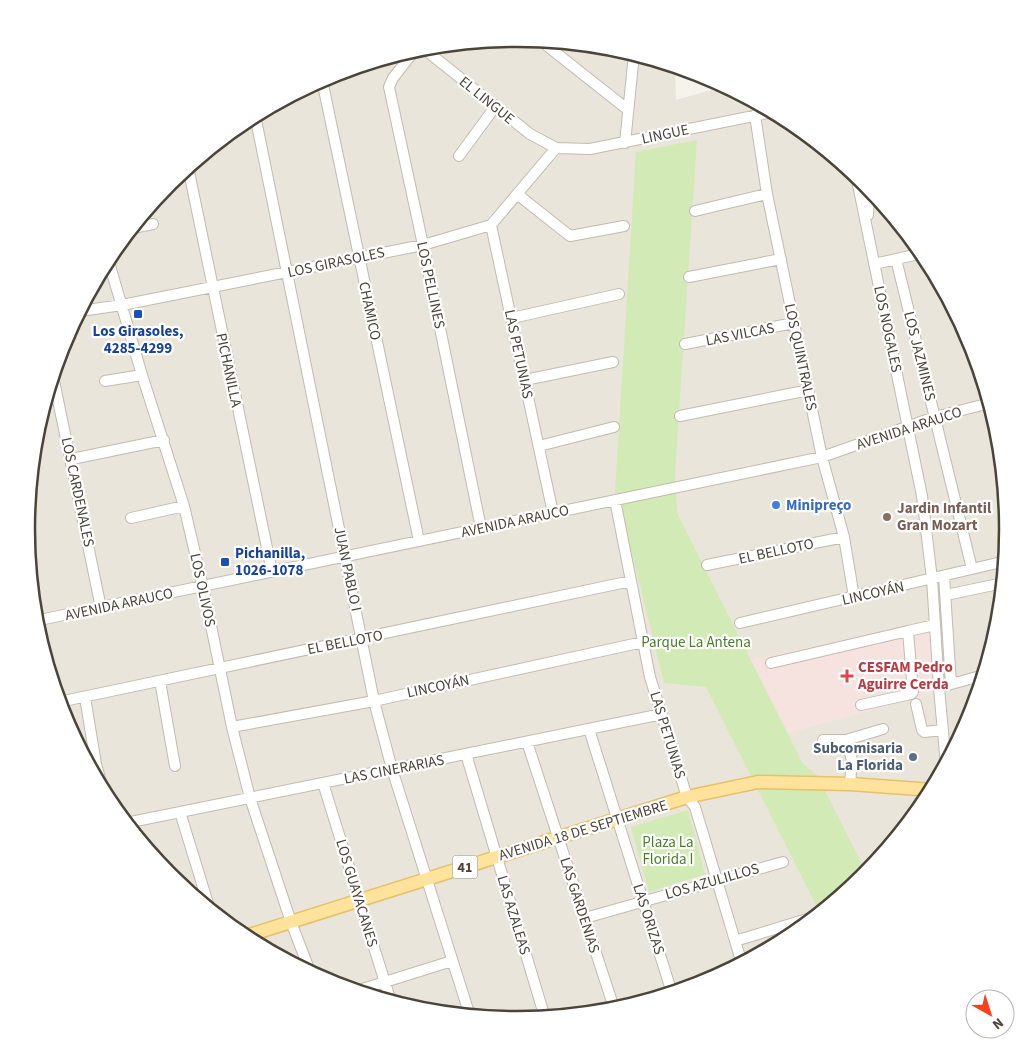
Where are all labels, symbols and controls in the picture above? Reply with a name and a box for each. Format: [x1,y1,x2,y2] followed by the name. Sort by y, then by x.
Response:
[454,71,519,129] street label: EL LINGUE
[640,119,691,150] street label: LINGUE
[411,240,450,331] street label: LOS PELLINES
[286,242,387,283] street label: LOS GIRASOLES
[353,280,386,342] street label: CHAMICO
[868,284,907,374] street label: LOS NOGALES
[779,302,822,413] street label: LOS QUINTRALES
[132,308,144,320] marker: Los Girasoles, 4285-4299
[499,308,538,401] street label: LAS PETUNIAS
[898,309,941,403] street label: LOS JAZMINES
[704,318,776,351] street label: LAS VILCAS
[93,321,183,359] place label: Los Girasoles, 4285-4299
[210,331,247,410] street label: PICHANILLA
[854,402,965,455] street label: AVENIDA ARAUCO
[56,435,99,549] street label: LOS CARDENALES
[786,495,851,516] place label: Minipreço
[897,498,992,536] place label: Jardin Infantil Gran Mozart
[770,499,782,511] marker: Minipreço
[459,500,571,543] street label: AVENIDA ARAUCO
[881,511,893,523] marker: Jardin Infantil Gran Mozart
[328,525,367,613] street label: JUAN PABLO I
[737,533,816,570] street label: EL BELLOTO
[235,543,305,581] place label: Pichanilla, 1026-1078
[184,551,221,629] street label: LOS OLIVOS
[219,556,231,568] marker: Pichanilla, 1026-1078
[840,576,906,611] street label: LINCOYÁN
[63,583,175,626] street label: AVENIDA ARAUCO
[306,625,385,660] street label: EL BELLOTO
[641,632,751,653] park label: Parque La Antena
[857,657,953,695] place label: CESFAM Pedro Aguirre Cerda
[840,669,854,683] marker: CESFAM Pedro Aguirre Cerda
[405,670,471,703] street label: LINCOYÁN
[644,689,691,781] street label: LAS PETUNIAS
[813,738,903,776] place label: Subcomisaria La Florida
[342,749,446,790] street label: LAS CINERARIAS
[907,751,919,763] marker: Subcomisaria La Florida
[496,795,670,866] street label: AVENIDA 18 DE SEPTIEMBRE
[642,832,694,870] park label: Plaza La Florida I
[330,837,383,950] street label: LOS GUAYACANES
[554,855,605,956] street label: LAS GARDENIAS
[452,856,478,879] road number: 41
[663,858,762,905] street label: LOS AZULILLOS
[491,873,536,957] street label: LAS AZALEAS
[627,881,670,957] street label: LAS ORIZAS
[965,989,1015,1039] north arrow
[988,1013,1007,1034] text: N

